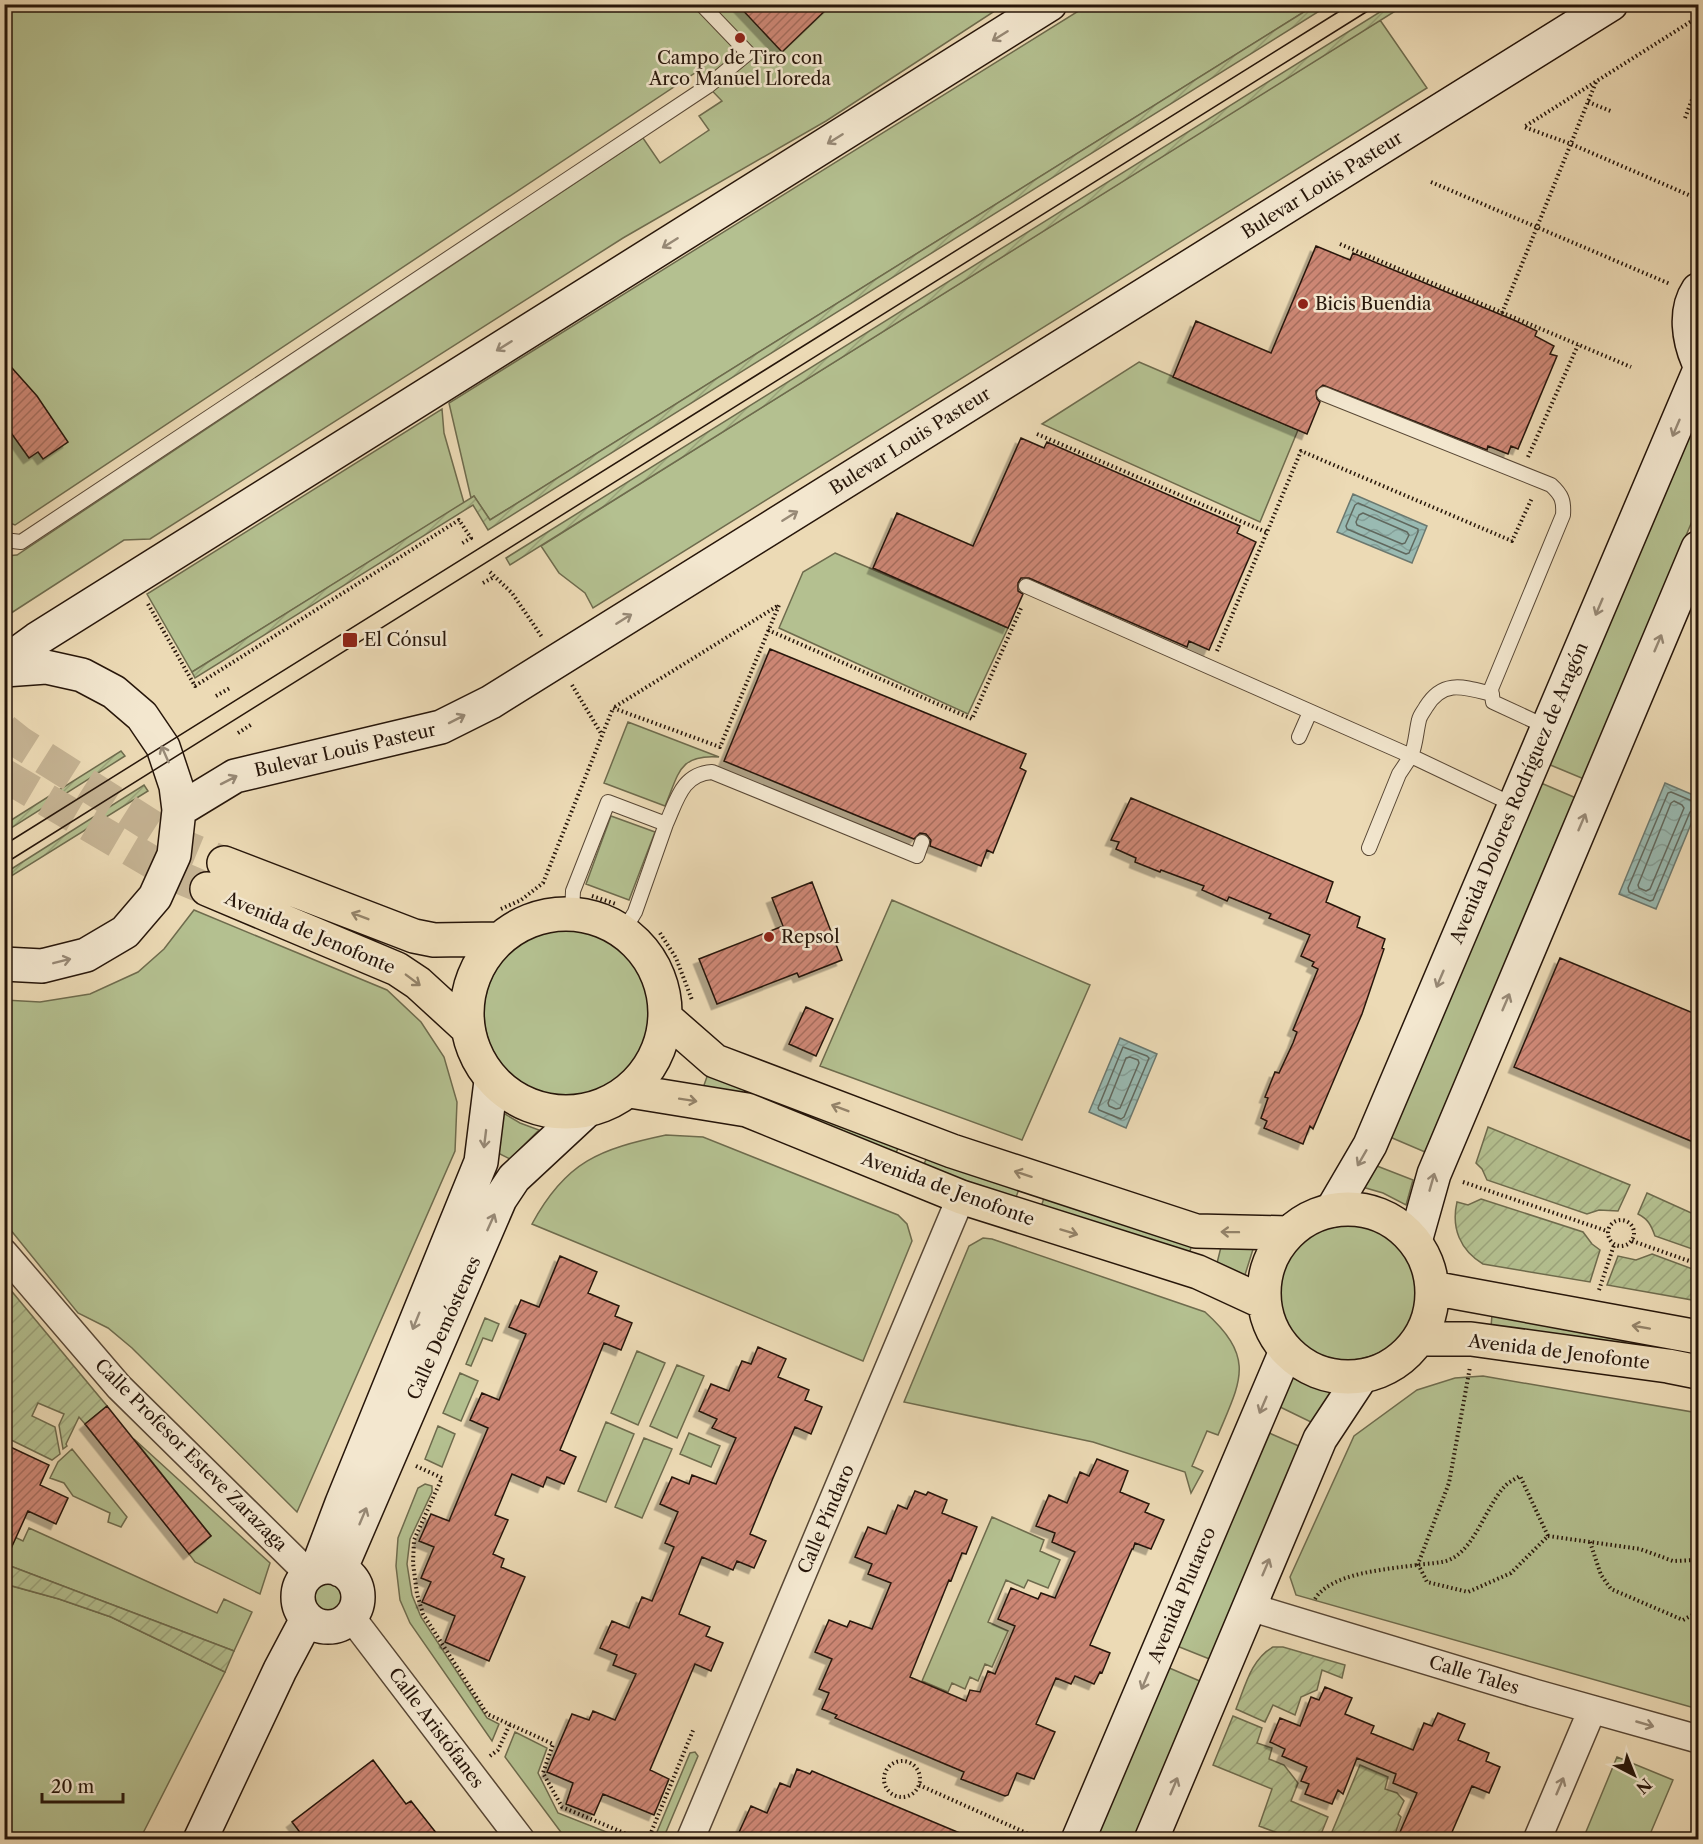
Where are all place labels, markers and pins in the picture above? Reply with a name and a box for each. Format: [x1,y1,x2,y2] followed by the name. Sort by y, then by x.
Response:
[733,31,747,45] marker: Campo de Tiro con Arco Manuel Lloreda
[648,47,832,90] place label: Campo de Tiro con Arco Manuel Lloreda
[1315,293,1432,315] place label: Bicis Buendia
[1296,297,1310,311] marker: Bicis Buendia
[364,629,447,651] place label: El Cónsul
[341,631,359,649] marker: El Cónsul
[781,926,839,948] place label: Repsol
[762,930,776,944] marker: Repsol

